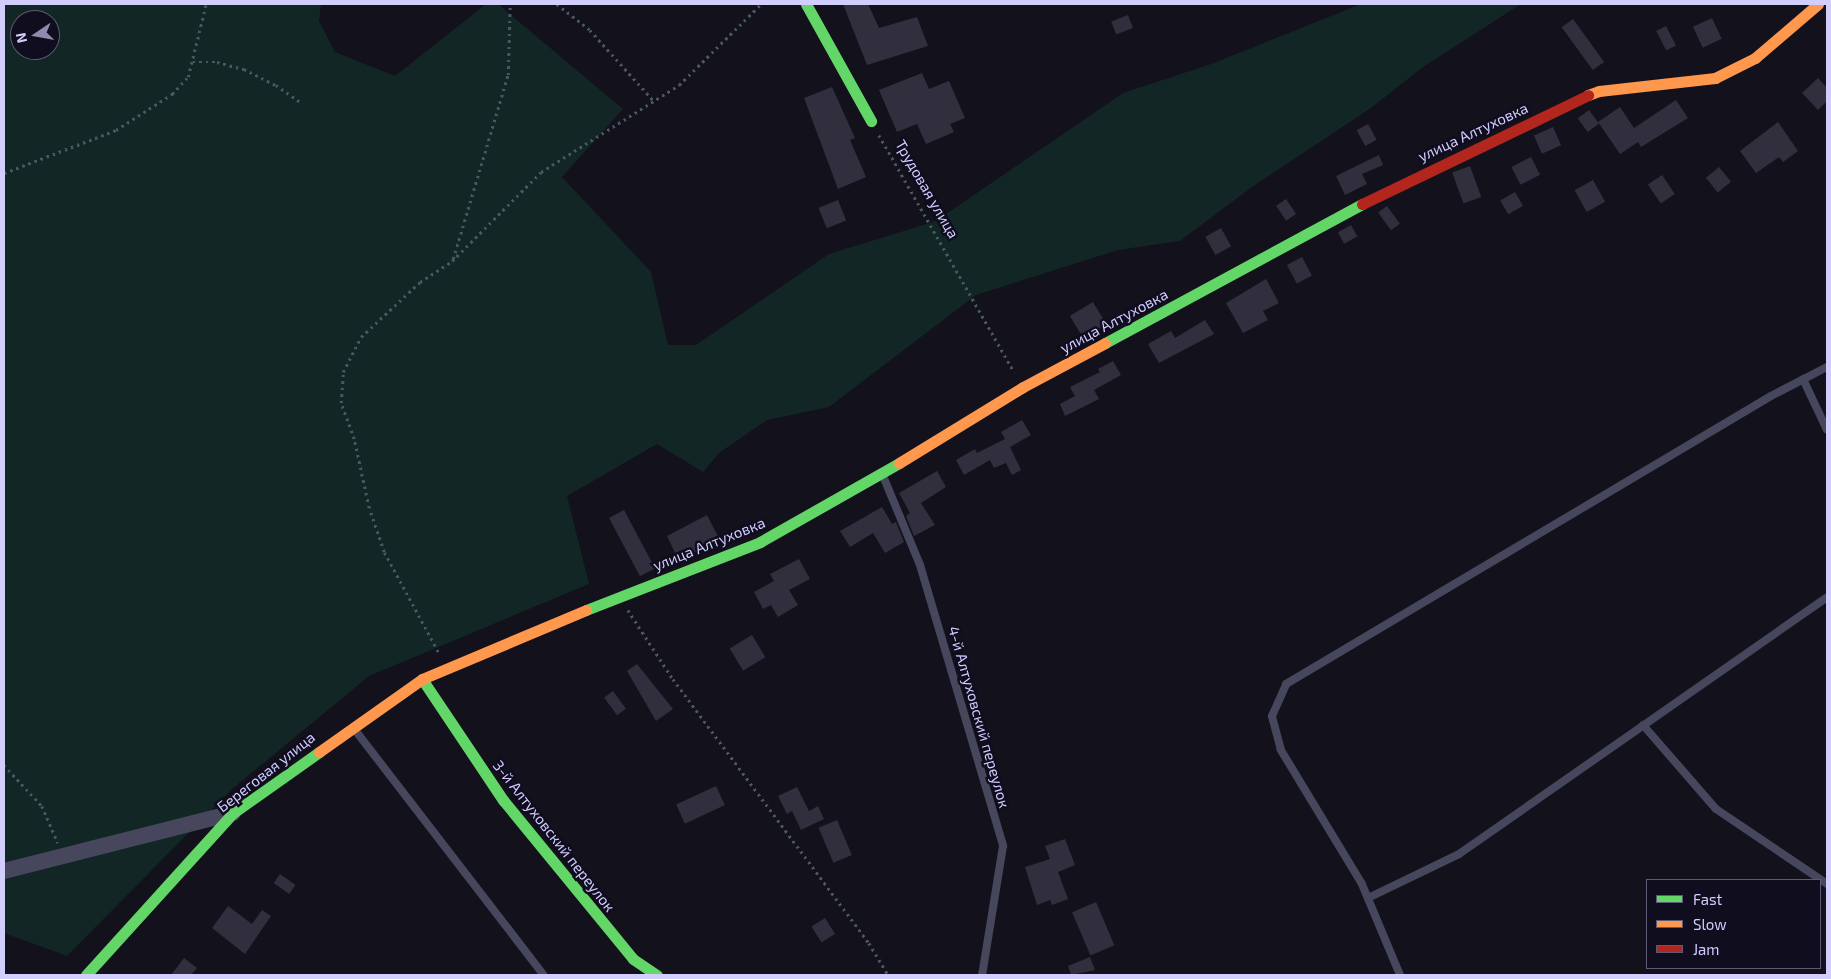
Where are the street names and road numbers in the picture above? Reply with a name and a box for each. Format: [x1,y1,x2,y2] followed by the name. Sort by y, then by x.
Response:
[1415,99,1531,165] street label: улица Алтуховка
[892,137,962,241] street label: Трудовая улица
[1057,285,1171,357] street label: улица Алтуховка
[650,513,768,575] street label: улица Алтуховка
[944,624,1014,810] street label: 4-й Алтуховский переулок
[213,728,319,816] street label: Береговая улица
[489,757,619,915] street label: 3-й Алтуховский переулок

